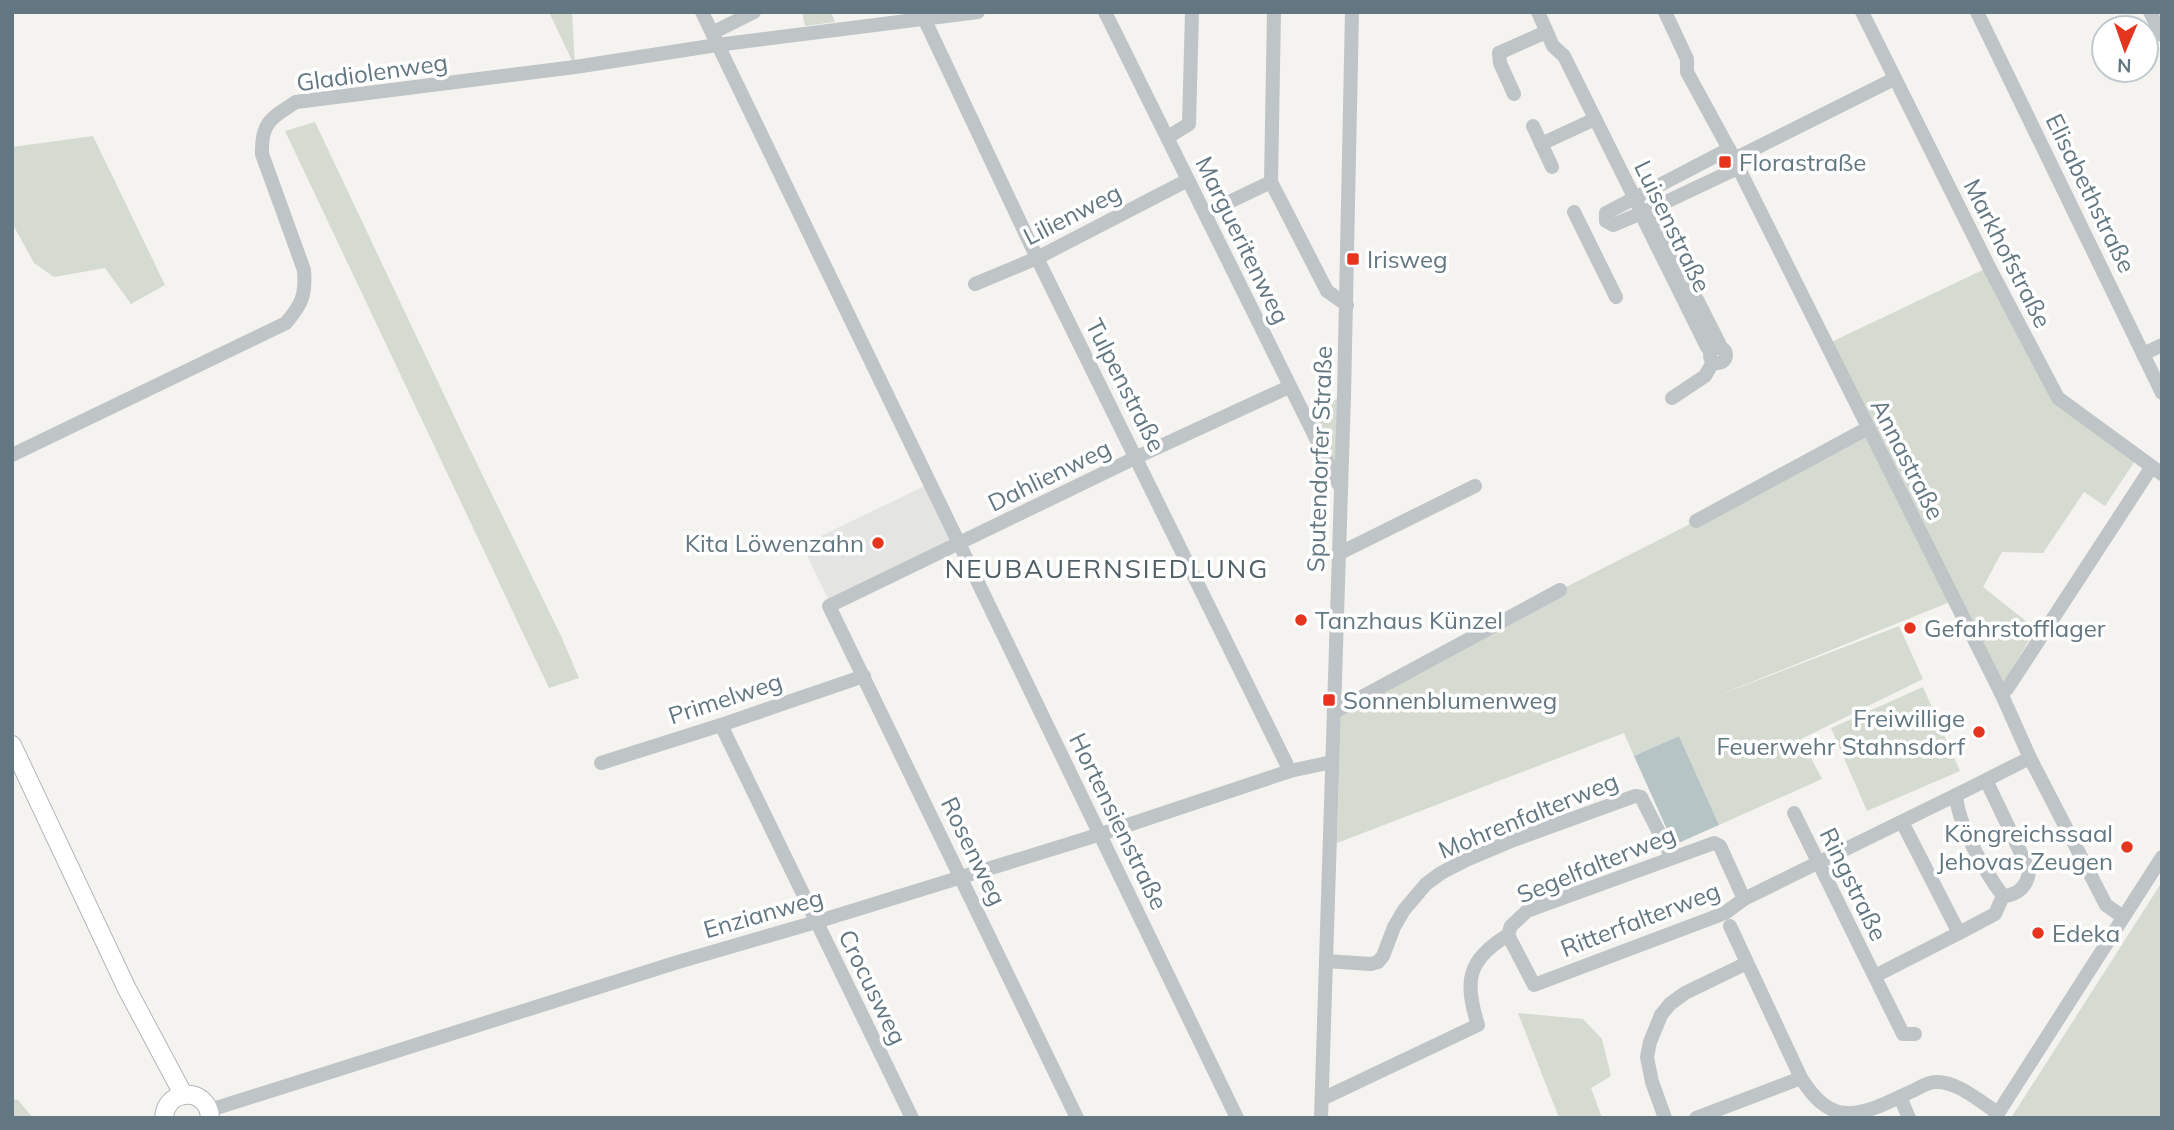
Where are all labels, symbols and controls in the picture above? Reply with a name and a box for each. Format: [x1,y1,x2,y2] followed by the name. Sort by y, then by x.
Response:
[2090,14,2160,84] north arrow
[294,47,450,97] street label: Gladiolenweg
[2117,54,2132,78] text: N
[2040,109,2142,277] street label: Elisabethstraße
[1739,147,1866,177] place label: Florastraße
[1189,151,1297,329] street label: Margueritenweg
[1717,154,1733,170] marker: Florastraße
[1628,155,1718,297] street label: Luisenstraße
[1958,174,2058,332] street label: Markhofstraße
[1018,177,1126,251] street label: Lilienweg
[1367,244,1448,274] place label: Irisweg
[1345,251,1361,267] marker: Irisweg
[1080,313,1172,457] street label: Tulpenstraße
[1300,345,1338,573] street label: Sputendorfer Straße
[1865,394,1951,524] street label: Annastraße
[983,432,1115,518] street label: Dahlienweg
[685,528,864,558] place label: Kita Löwenzahn
[870,535,886,551] marker: Kita Löwenzahn
[945,552,1269,585] district label: NEUBAUERNSIEDLUNG
[1315,605,1503,635] place label: Tanzhaus Künzel
[1293,612,1309,628] marker: Tanzhaus Künzel
[1924,613,2106,643] place label: Gefahrstofflager
[1902,620,1918,636] marker: Gefahrstofflager
[664,666,786,730] street label: Primelweg
[1343,685,1557,715] place label: Sonnenblumenweg
[1321,692,1337,708] marker: Sonnenblumenweg
[1717,703,1966,761] place label: Freiwillige Feuerwehr Stahnsdorf
[1971,724,1987,740] marker: Freiwillige Feuerwehr Stahnsdorf
[1063,728,1175,914] street label: Hortensienstraße
[1434,765,1622,865] street label: Mohrenfalterweg
[935,792,1013,910] street label: Rosenweg
[1937,818,2113,876] place label: Köngreichssaal Jehovas Zeugen
[1512,819,1680,909] street label: Segelfalterweg
[1814,822,1894,946] street label: Ringstraße
[2119,839,2135,855] marker: Köngreichssaal Jehovas Zeugen
[1556,875,1724,963] street label: Ritterfalterweg
[700,882,826,944] street label: Enzianweg
[2052,918,2120,948] place label: Edeka
[832,925,914,1049] street label: Crocusweg
[2030,925,2046,941] marker: Edeka

